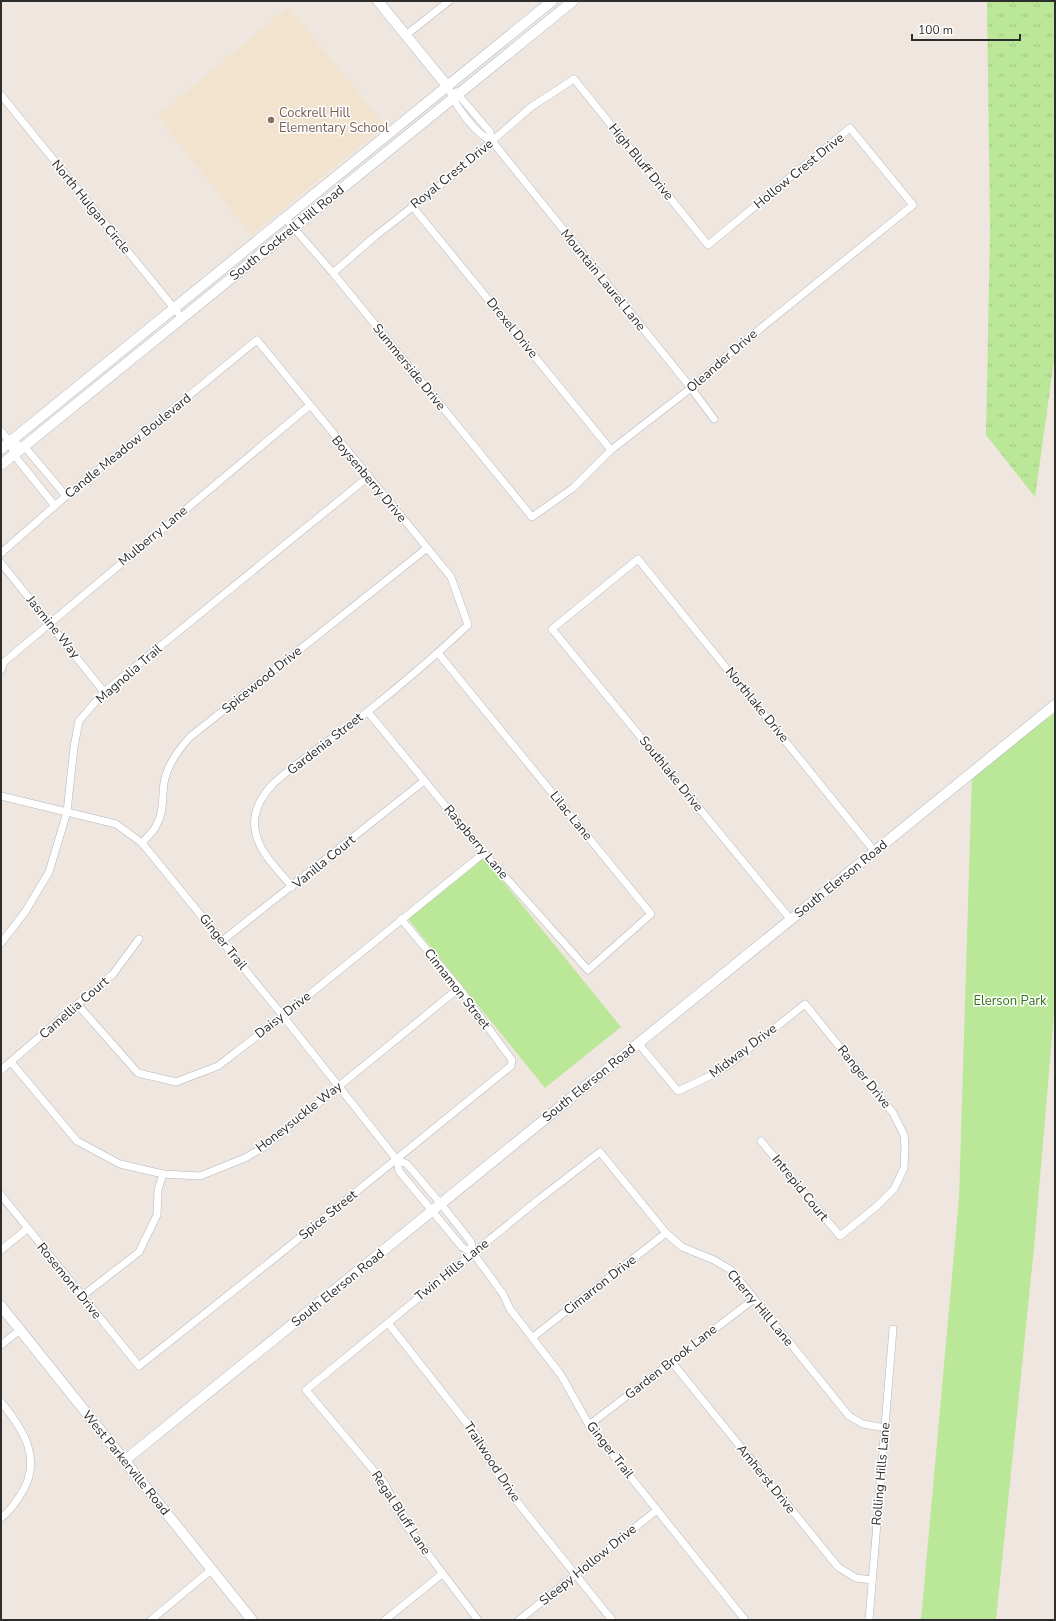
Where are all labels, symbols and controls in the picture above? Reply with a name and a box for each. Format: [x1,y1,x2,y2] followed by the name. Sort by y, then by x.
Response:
[912,16,1020,42] scale bar
[918,22,953,38] text: 100 m
[279,104,389,137] place label: Cockrell Hill Elementary School
[266,115,276,125] marker: Cockrell Hill Elementary School
[604,120,678,204] street label: High Bluff Drive
[750,129,848,213] street label: Hollow Crest Drive
[407,135,497,213] street label: Royal Crest Drive
[47,156,135,258] street label: North Hulgan Circle
[226,181,348,285] street label: South Cockrell Hill Road
[556,225,650,335] street label: Mountain Laurel Lane
[482,294,542,362] street label: Drexel Drive
[368,320,450,414] street label: Summerside Drive
[683,325,761,397] street label: Oleander Drive
[61,389,195,503] street label: Candle Meadow Boulevard
[327,432,411,526] street label: Boysenberry Drive
[115,502,191,570] street label: Mulberry Lane
[21,591,84,663] street label: Jasmine Way
[92,640,166,708] street label: Magnolia Trail
[218,642,306,718] street label: Spicewood Drive
[721,664,793,746] street label: Northlake Drive
[283,708,367,779] street label: Gardenia Street
[635,732,707,816] street label: Southlake Drive
[546,788,596,844] street label: Lilac Lane
[440,801,512,883] street label: Raspberry Lane
[288,831,359,893] street label: Vanilla Court
[791,836,891,922] street label: South Elerson Road
[195,910,251,974] street label: Ginger Trail
[420,945,495,1033] street label: Cinnamon Street
[35,972,113,1043] street label: Camellia Court
[251,987,315,1043] street label: Daisy Drive
[973,992,1047,1010] park label: Elerson Park
[706,1020,781,1082] street label: Midway Drive
[539,1040,639,1126] street label: South Elerson Road
[833,1042,895,1112] street label: Ranger Drive
[252,1077,346,1156] street label: Honeysuckle Way
[768,1151,833,1225] street label: Intrepid Court
[295,1186,361,1244] street label: Spice Street
[411,1235,493,1305] street label: Twin Hills Lane
[33,1239,105,1323] street label: Rosemont Drive
[288,1245,388,1331] street label: South Elerson Road
[560,1251,640,1319] street label: Cimarron Drive
[723,1266,797,1350] street label: Cherry Hill Lane
[621,1320,721,1404] street label: Garden Brook Lane
[78,1407,174,1519] street label: West Parkerville Road
[459,1418,525,1506] street label: Trailwood Drive
[582,1418,638,1482] street label: Ginger Trail
[868,1422,894,1526] street label: Rolling Hills Lane
[732,1441,800,1518] street label: Amherst Drive
[367,1467,435,1559] street label: Regal Bluff Lane
[536,1520,640,1610] street label: Sleepy Hollow Drive

